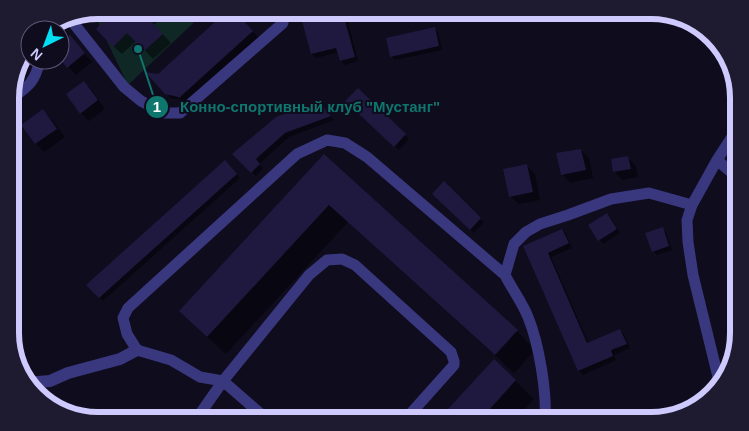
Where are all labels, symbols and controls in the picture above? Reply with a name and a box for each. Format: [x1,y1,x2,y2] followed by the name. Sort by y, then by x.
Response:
[20,20,70,70] north arrow
[27,45,45,64] text: N
[145,92,450,122] callout: Конно-спортивный клуб "Мустанг"
[153,98,161,115] text: 1
[180,98,440,115] text: Конно-спортивный клуб "Мустанг"

